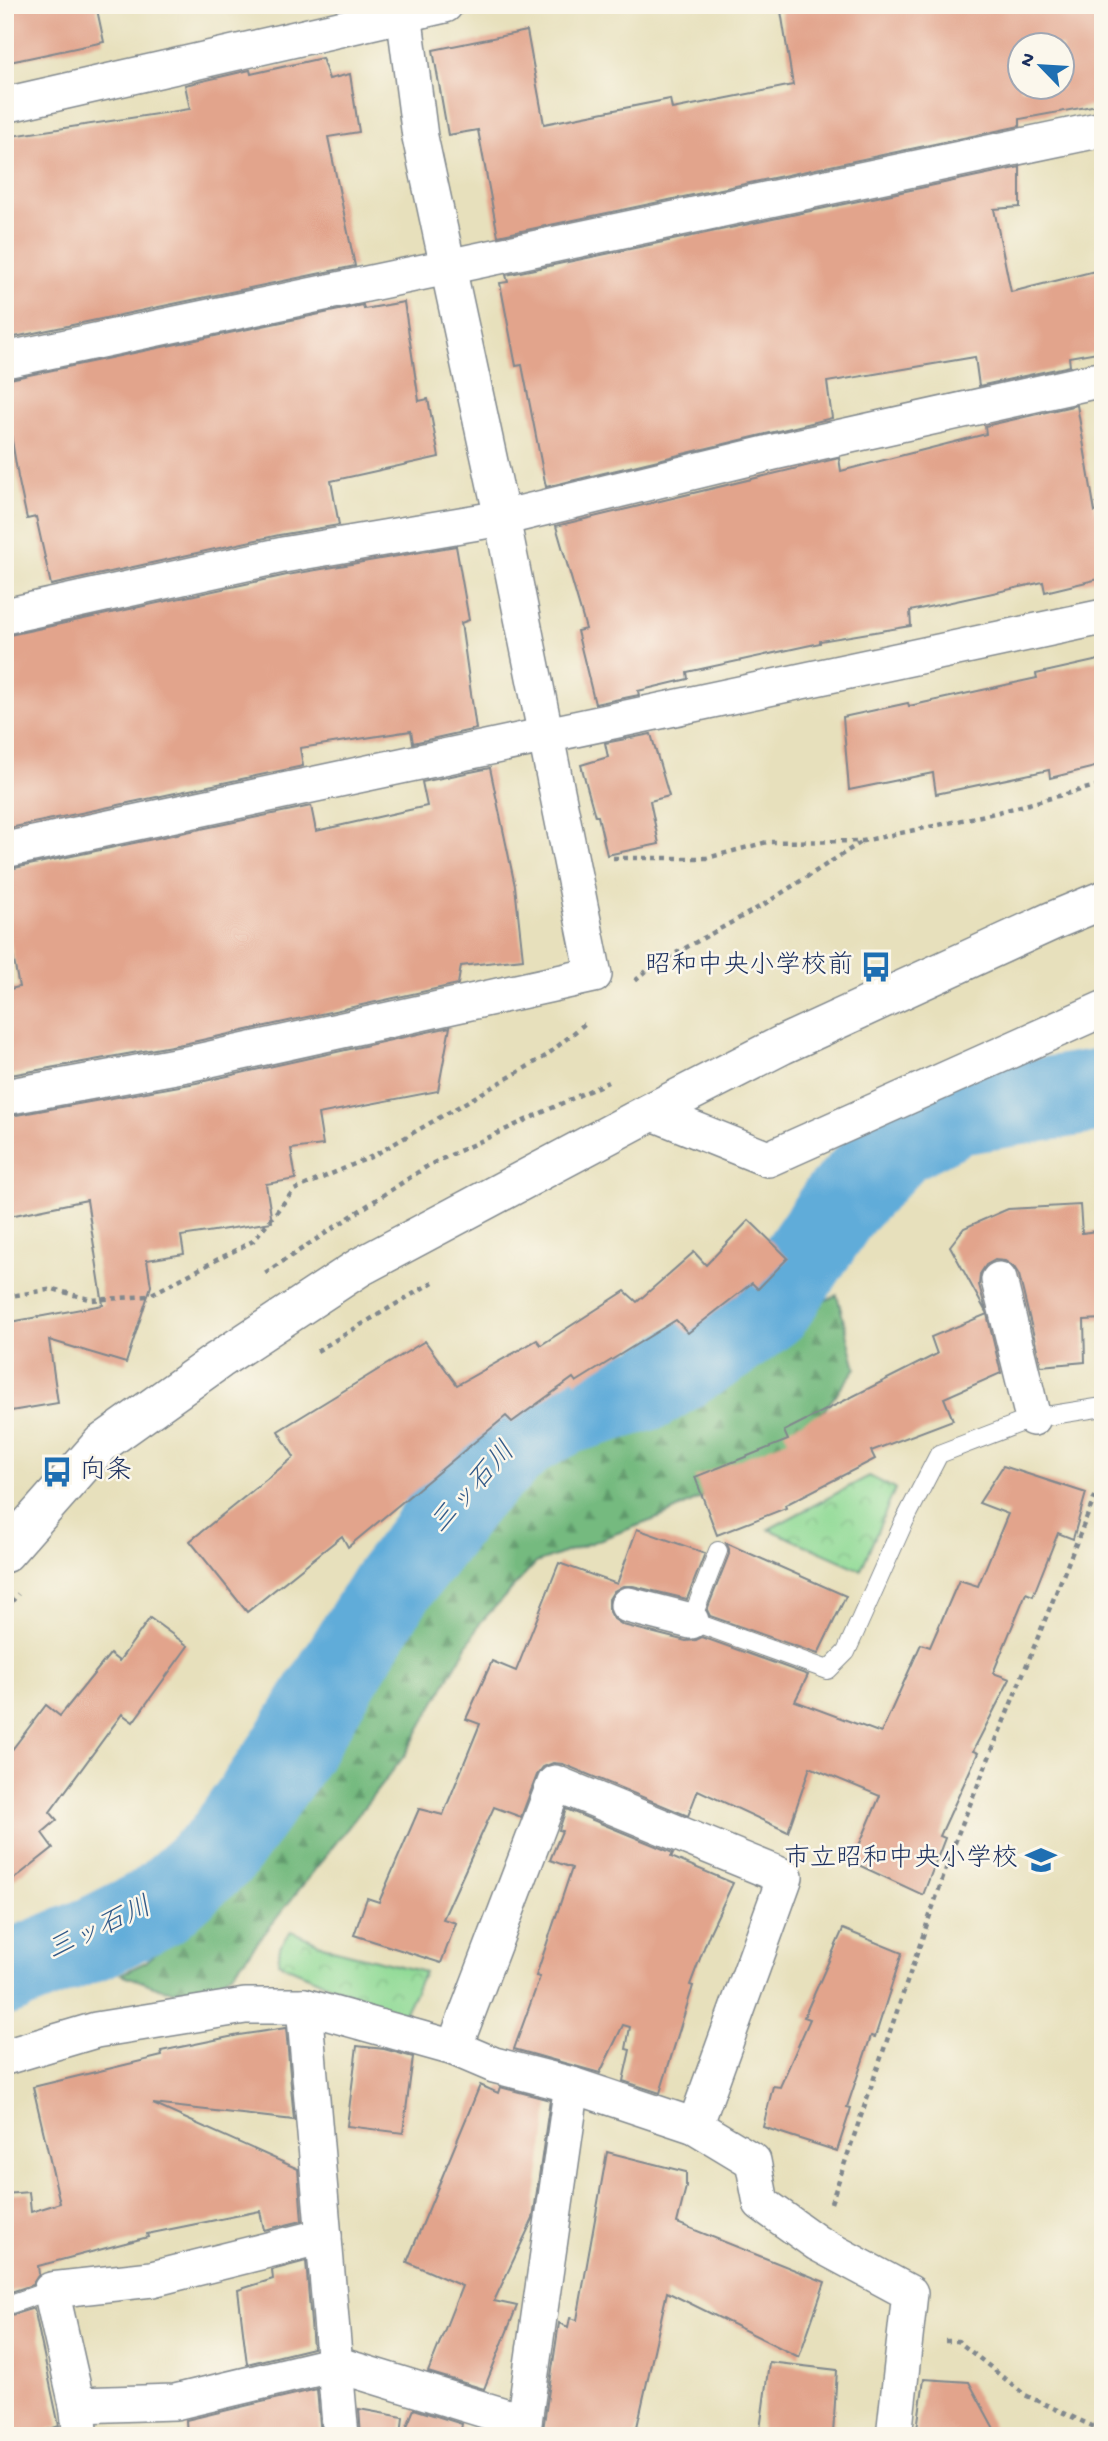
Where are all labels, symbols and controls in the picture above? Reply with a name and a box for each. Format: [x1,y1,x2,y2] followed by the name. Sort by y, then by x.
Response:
[1006,32,1076,102] north arrow
[1016,50,1042,71] text: N
[645,950,853,983] place label: 昭和中央小学校前
[859,950,893,984] bus stop icon: 昭和中央小学校前
[424,1436,524,1542] water label: 三ッ石川
[40,1455,74,1489] bus stop icon: 向条
[80,1455,132,1488] place label: 向条
[784,1843,1018,1876] place label: 市立昭和中央小学校
[1024,1843,1058,1877] school or university icon: 市立昭和中央小学校
[42,1891,158,1969] water label: 三ッ石川

